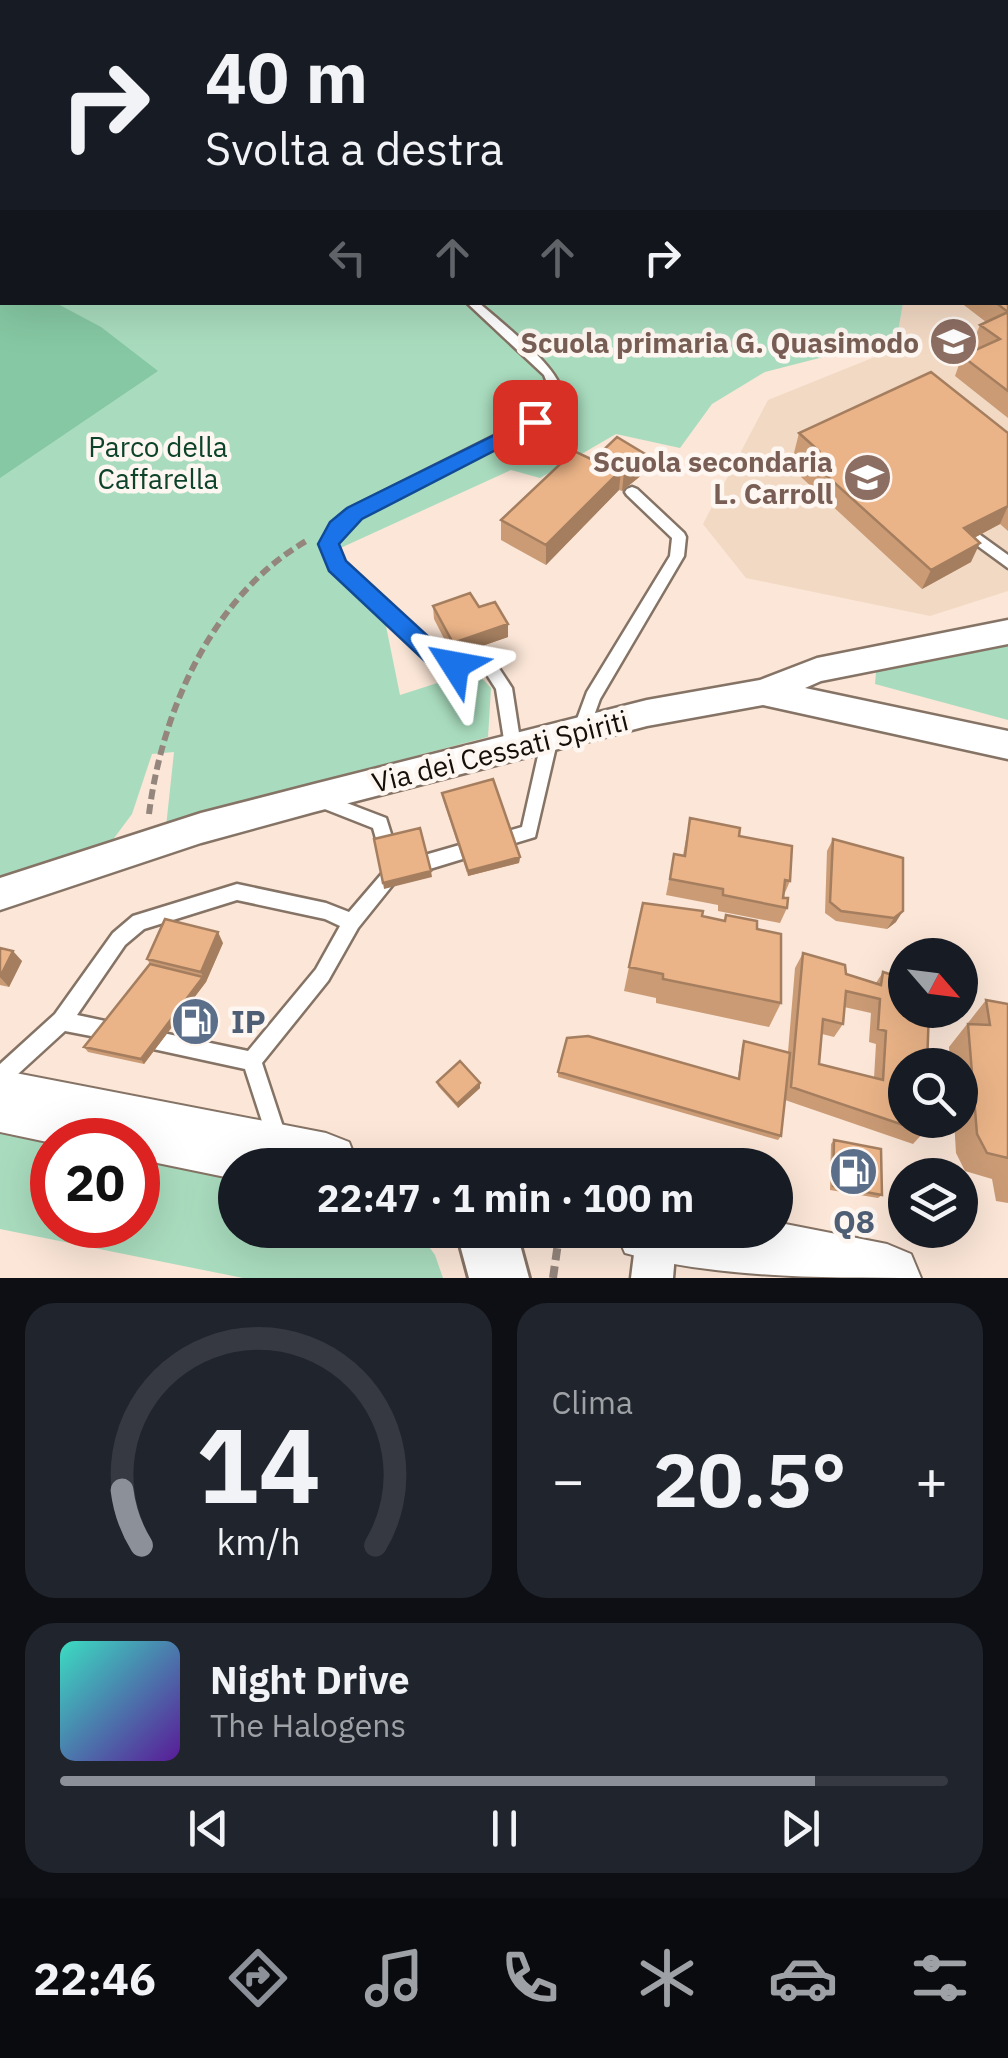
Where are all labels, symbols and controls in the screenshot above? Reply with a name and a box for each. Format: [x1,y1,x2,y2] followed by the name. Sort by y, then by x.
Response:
[205,31,368,122] text: 40 m
[40,40,170,170] icon: right
[205,119,504,177] text: Svolta a destra
[320,230,375,285] icon: left
[425,230,480,285] icon: ahead
[530,230,585,285] icon: ahead
[635,230,690,285] icon: right
[928,316,980,368] school or university icon: Scuola primaria G. Quasimodo
[521,324,919,361] place label: Scuola primaria G. Quasimodo
[493,380,578,465] pin
[508,395,563,450] icon: arrive
[88,428,228,497] park label: Parco della Caffarella
[593,443,833,512] place label: Scuola secondaria L. Carroll
[842,451,894,503] school or university icon: Scuola secondaria L. Carroll
[403,613,507,717] position arrow
[368,701,632,801] street label: Via dei Cessati Spiriti
[888,938,978,1028] north arrow
[888,938,978,1248] map controls
[170,995,222,1047] fuel station icon: IP
[231,1000,266,1042] place label: IP
[888,1048,978,1138] button: search
[30,1118,160,1248] speed limit sign: 20
[828,1145,880,1197] fuel station icon: Q8
[888,1158,978,1248] button: layers
[317,1173,694,1222] text: 22:47 · 1 min · 100 m
[833,1200,875,1242] place label: Q8
[552,1381,633,1423] text: Clima
[196,1396,321,1532] text: 14
[653,1430,847,1528] text: 20.5°
[552,1444,585,1515] text: −
[915,1444,948,1515] text: +
[216,1518,300,1565] text: km/h
[210,1655,410,1704] text: Night Drive
[210,1704,406,1746] text: The Halogens
[181,1801,236,1856] icon: previous
[477,1801,532,1856] icon: pause
[773,1801,828,1856] icon: next
[223,1943,293,2013] icon: directions
[359,1943,429,2013] icon: music
[495,1943,565,2013] icon: phone
[632,1943,702,2013] icon: climate
[768,1943,838,2013] icon: car
[905,1943,975,2013] icon: filters
[33,1949,156,2007] text: 22:46

